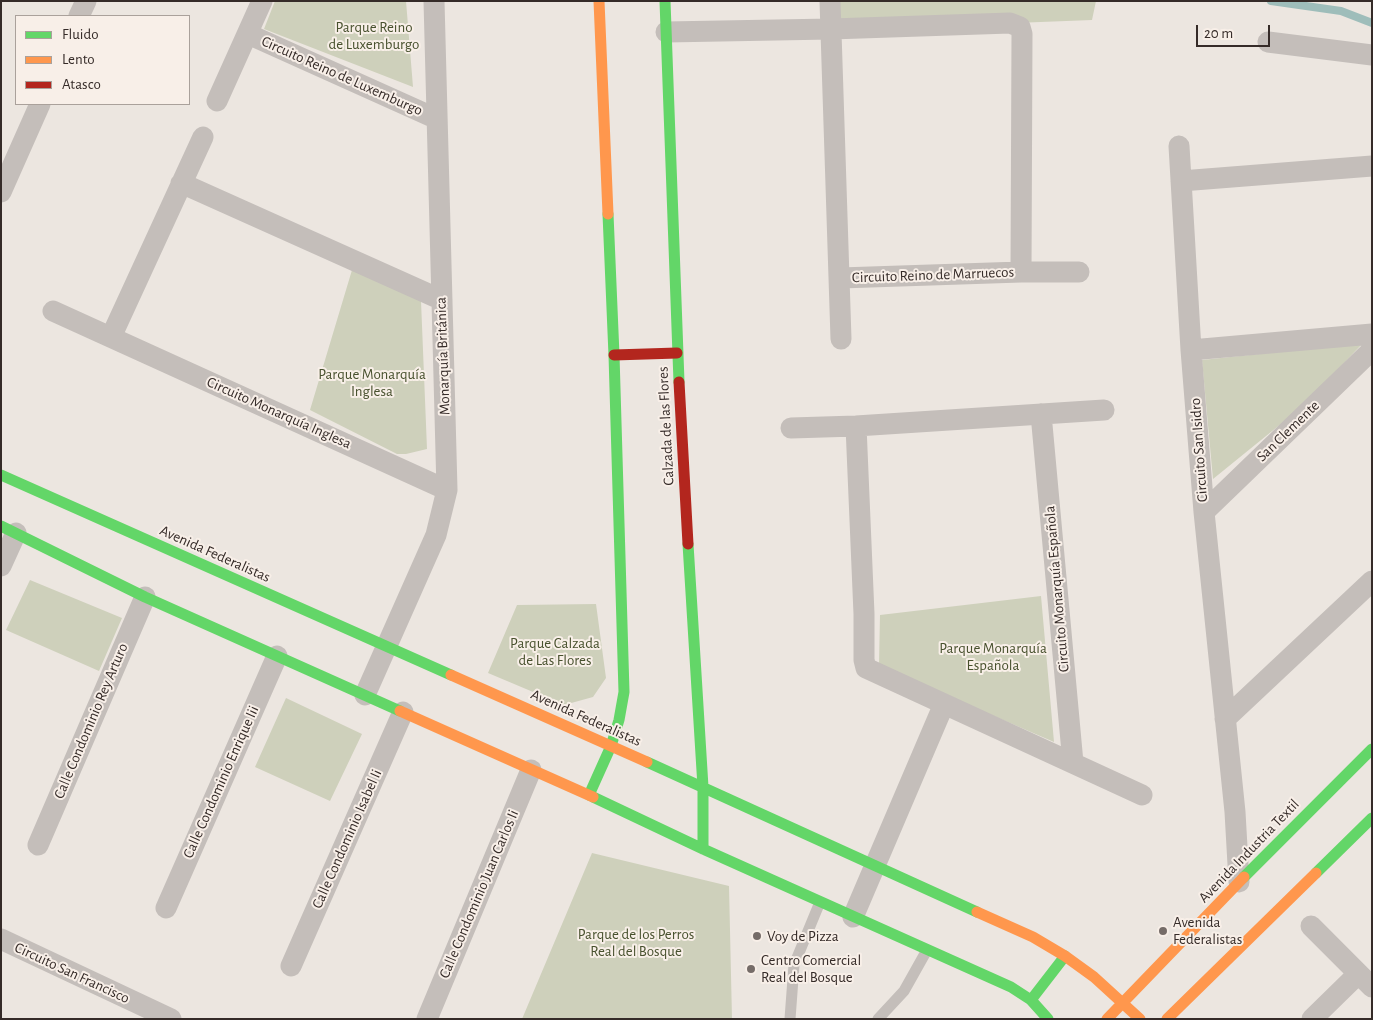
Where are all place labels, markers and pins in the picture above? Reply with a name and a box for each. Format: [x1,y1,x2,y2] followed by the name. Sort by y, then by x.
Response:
[1173,913,1242,948] place label: Avenida Federalistas
[1157,925,1169,937] marker: Avenida Federalistas
[767,927,839,945] place label: Voy de Pizza
[751,930,763,942] marker: Voy de Pizza
[761,951,861,986] place label: Centro Comercial Real del Bosque
[745,963,757,975] marker: Centro Comercial Real del Bosque

